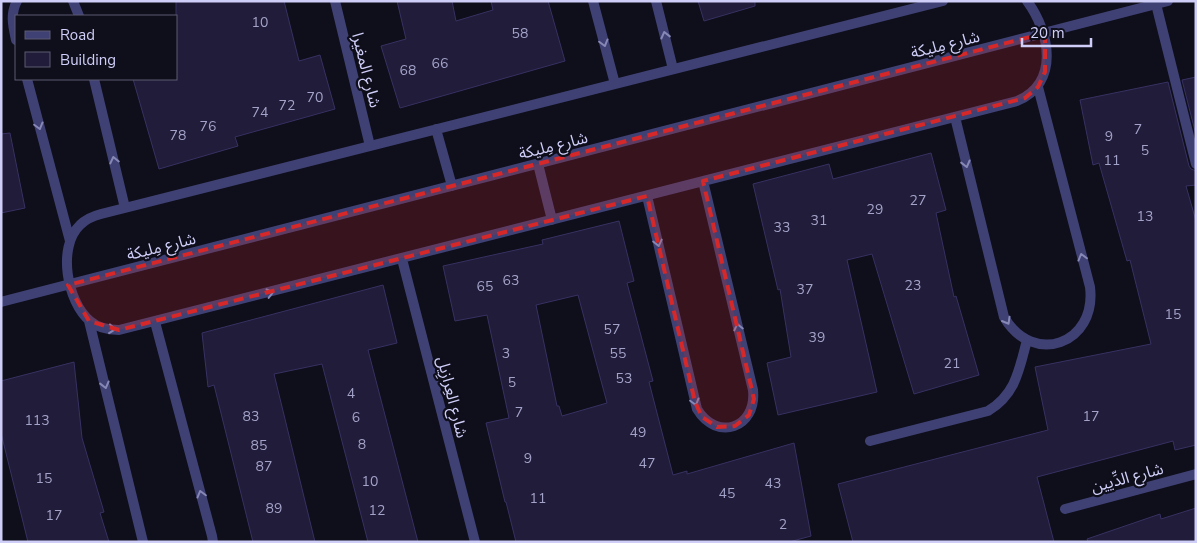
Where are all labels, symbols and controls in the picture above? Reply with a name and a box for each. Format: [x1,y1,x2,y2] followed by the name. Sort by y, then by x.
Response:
[252,13,268,32] house number: 10
[15,15,178,80] legend
[1022,15,1091,47] scale bar
[1030,23,1065,43] text: 20 m
[512,24,528,43] house number: 58
[60,25,95,45] text: Road
[908,26,982,65] street label: شارع مِليكة
[345,30,386,110] street label: شارع المغيرا
[660,31,671,40] one-way arrow
[598,38,609,47] one-way arrow
[60,50,116,70] text: Building
[432,54,448,73] house number: 66
[400,61,416,80] house number: 68
[307,88,323,107] house number: 70
[279,96,295,115] house number: 72
[252,103,268,122] house number: 74
[200,117,216,136] house number: 76
[1134,120,1142,139] house number: 7
[33,121,44,130] one-way arrow
[170,126,186,145] house number: 78
[516,127,590,166] street label: شارع مِليكة
[1105,127,1113,146] house number: 9
[1141,141,1149,160] house number: 5
[1104,151,1120,170] house number: 11
[109,156,120,165] one-way arrow
[960,160,971,169] one-way arrow
[910,191,926,210] house number: 27
[867,200,883,219] house number: 29
[1137,207,1153,226] house number: 13
[811,211,827,230] house number: 31
[774,218,790,237] house number: 33
[124,228,198,267] street label: شارع مِليكة
[652,239,663,248] one-way arrow
[1077,252,1088,261] one-way arrow
[503,271,519,290] house number: 63
[905,276,921,295] house number: 23
[477,277,493,296] house number: 65
[797,280,813,299] house number: 37
[265,288,274,299] one-way arrow
[1165,305,1181,324] house number: 15
[1001,315,1011,324] one-way arrow
[604,320,620,339] house number: 57
[108,323,116,334] one-way arrow
[733,323,744,332] one-way arrow
[809,328,825,347] house number: 39
[502,344,510,363] house number: 3
[610,344,626,363] house number: 55
[430,354,473,441] street label: شارع العِرازِيل
[944,354,960,373] house number: 21
[616,369,632,388] house number: 53
[508,373,516,392] house number: 5
[99,381,110,390] one-way arrow
[347,384,355,403] house number: 4
[689,397,700,406] one-way arrow
[515,403,523,422] house number: 7
[243,407,259,426] house number: 83
[1083,407,1099,426] house number: 17
[352,408,360,427] house number: 6
[24,411,50,430] house number: 113
[630,423,646,442] house number: 49
[358,435,366,454] house number: 8
[251,436,267,455] house number: 85
[524,449,532,468] house number: 9
[639,454,655,473] house number: 47
[256,457,272,476] house number: 87
[1089,458,1166,499] street label: شارع الدِّيين
[36,469,52,488] house number: 15
[362,472,378,491] house number: 10
[765,474,781,493] house number: 43
[719,484,735,503] house number: 45
[530,489,546,508] house number: 11
[197,491,207,499] one-way arrow
[266,499,282,518] house number: 89
[369,501,385,520] house number: 12
[46,506,62,525] house number: 17
[779,515,787,534] house number: 2

